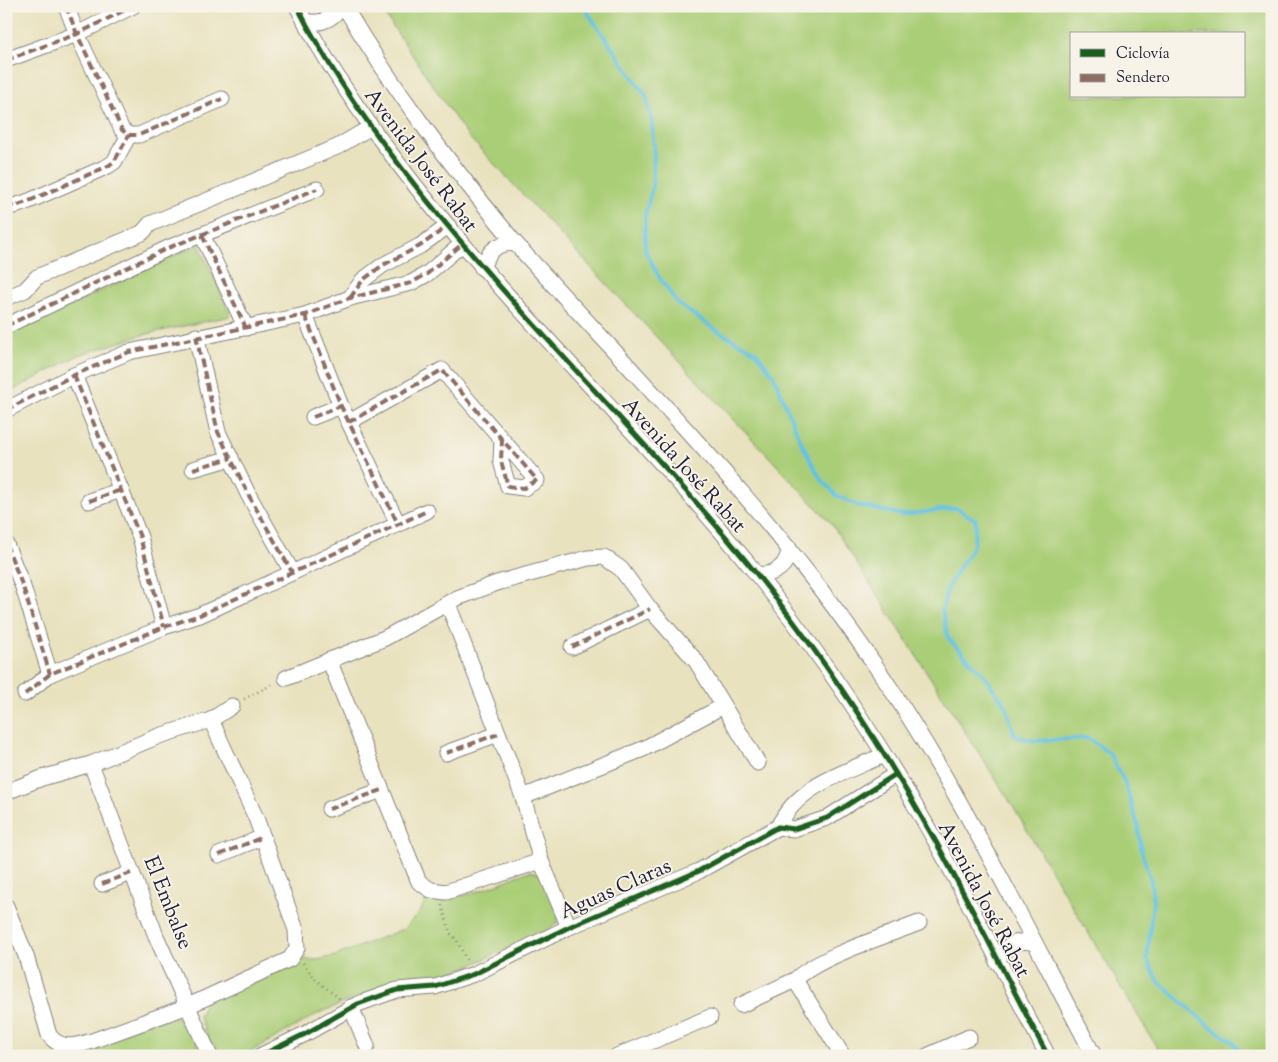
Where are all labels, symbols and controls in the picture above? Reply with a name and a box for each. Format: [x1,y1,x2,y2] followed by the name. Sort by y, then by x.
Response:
[1070,32,1246,98] legend
[1116,44,1170,65] text: Ciclovía
[1116,68,1170,89] text: Sendero
[356,83,484,239] street label: Avenida José Rabat
[614,392,752,540] street label: Avenida José Rabat
[929,817,1037,983] street label: Avenida José Rabat
[135,852,199,954] street label: El Embalse
[555,852,677,928] street label: Aguas Claras

